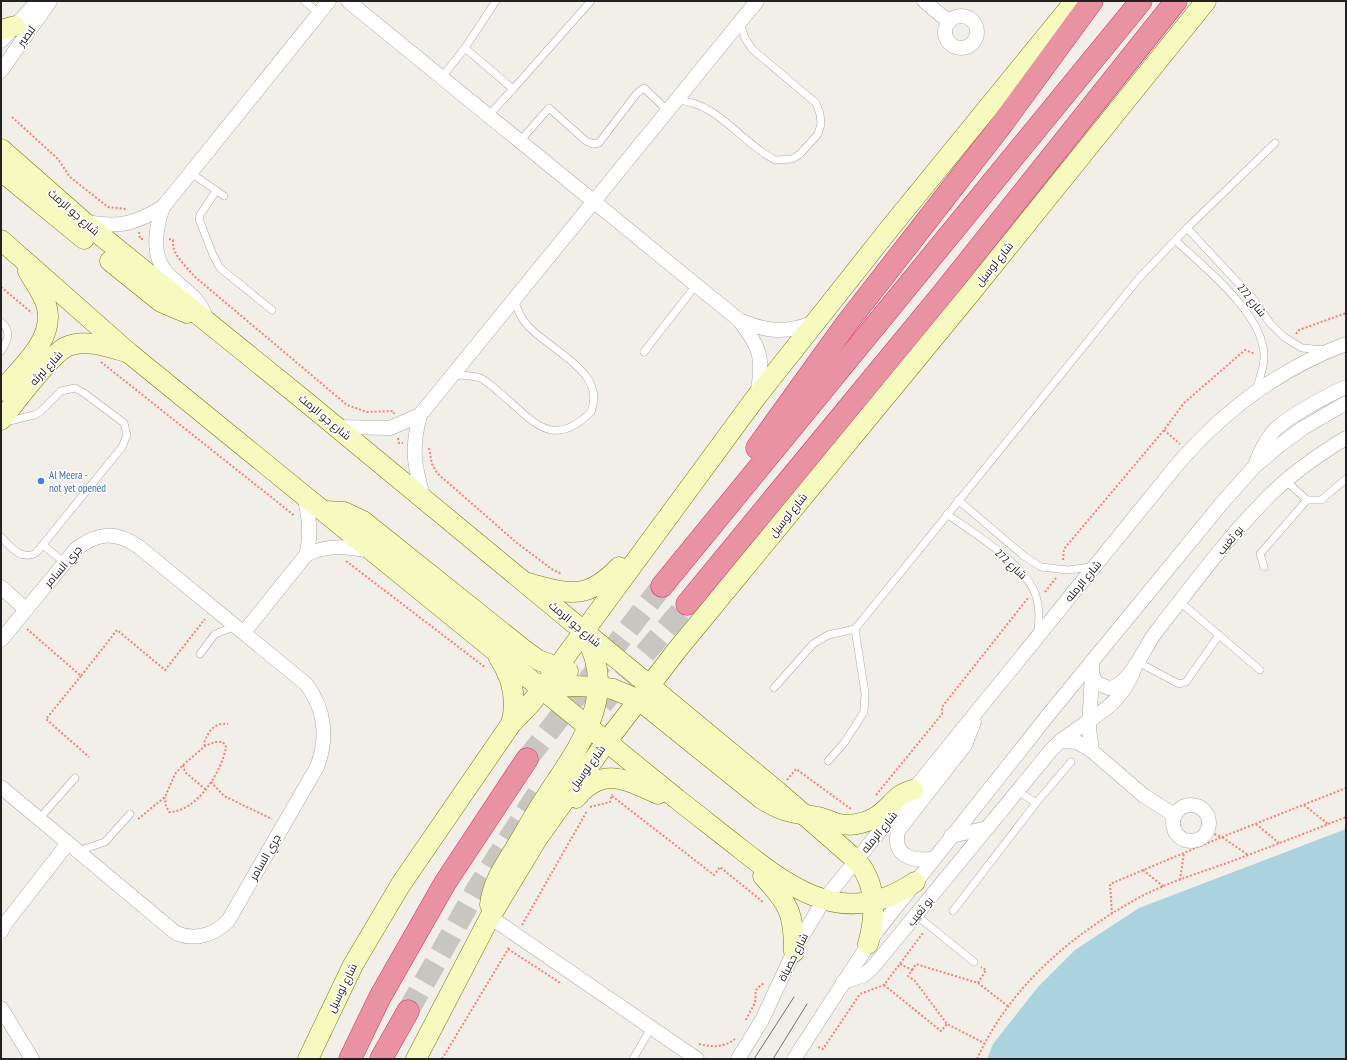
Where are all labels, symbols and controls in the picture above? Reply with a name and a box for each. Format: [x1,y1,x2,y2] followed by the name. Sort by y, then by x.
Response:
[13,23,38,50] street label: لبصير
[45,186,103,239] street label: شارع جو الرمث
[972,239,1017,290] street label: شارع لوسيل
[1234,281,1270,320] street label: شارع 272
[26,348,66,389] street label: شارع لبرثه
[295,391,354,444] street label: شارع جو الرمث
[49,468,106,495] place label: Al Meera - not yet opened
[36,476,46,486] marker: Al Meera - not yet opened
[766,490,811,541] street label: شارع لوسيل
[1214,523,1246,557] street label: بو ثغيب
[40,542,86,592] street label: جري السامر
[991,546,1030,583] street label: شارع 272
[1062,557,1105,605] street label: شارع الرمله
[545,598,604,651] street label: شارع جو الرمث
[566,742,609,794] street label: شارع لوسيل
[858,808,901,856] street label: شارع الرمله
[246,832,285,884] street label: جري السامر
[904,893,936,929] street label: بو ثغيب
[775,931,812,984] street label: شارع حصباة
[324,961,361,1015] street label: شارع لوسيل

